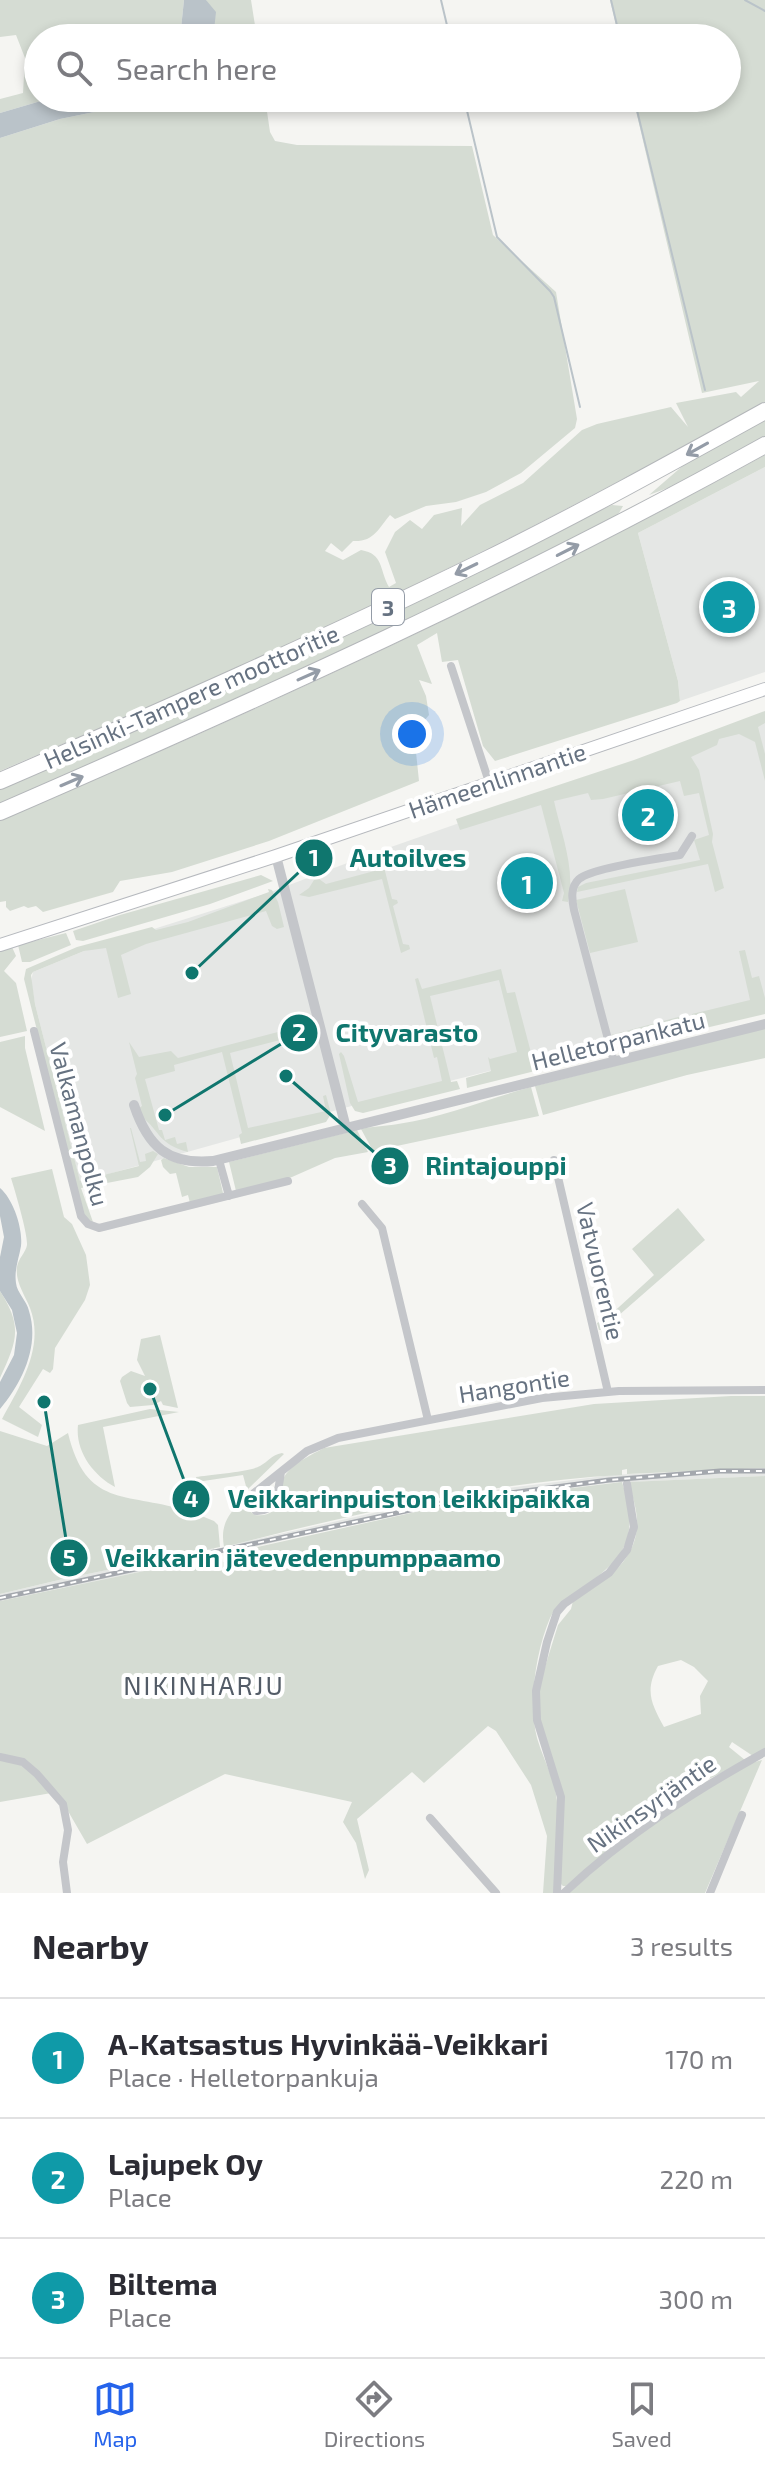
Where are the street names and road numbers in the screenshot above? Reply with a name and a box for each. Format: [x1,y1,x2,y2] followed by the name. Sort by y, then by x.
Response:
[372,589,404,625] road number: 3
[39,618,343,774] street label: Helsinki-Tampere moottoritie
[404,736,590,824] street label: Hämeenlinnantie
[528,1004,708,1076] street label: Helletorpankatu
[44,1039,116,1209] street label: Valkamanpolku
[571,1199,631,1343] street label: Vatvuorentie
[456,1362,572,1408] street label: Hangontie
[581,1748,721,1858] street label: Nikinsyrjäntie

